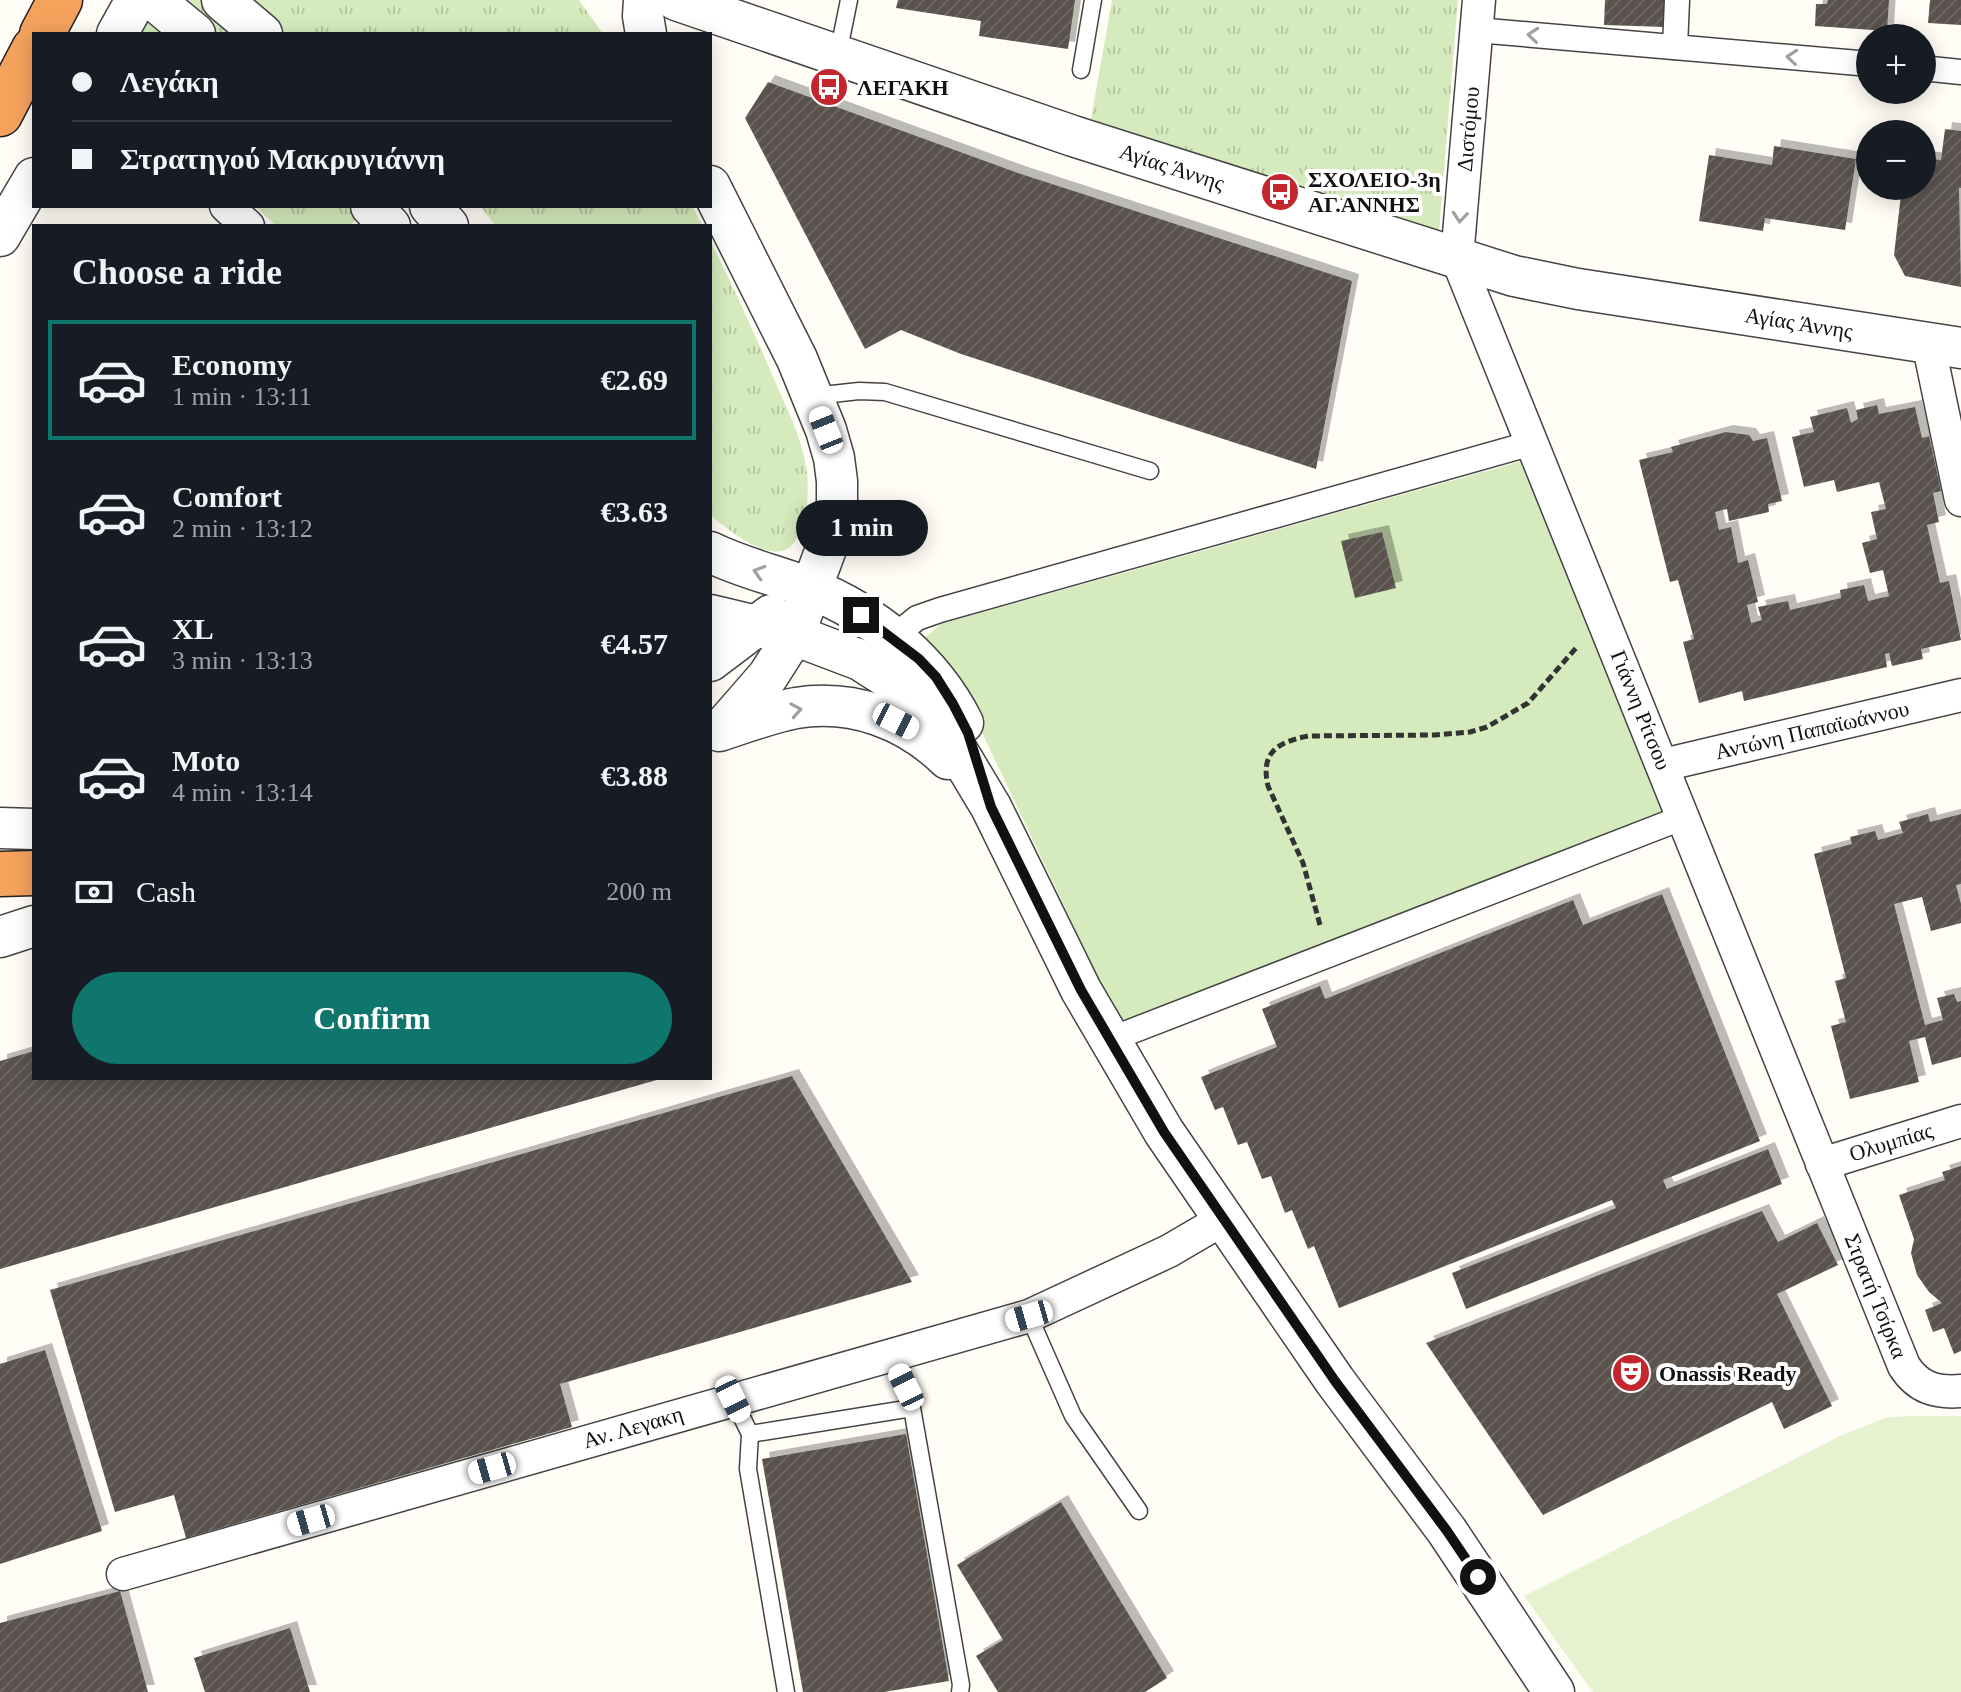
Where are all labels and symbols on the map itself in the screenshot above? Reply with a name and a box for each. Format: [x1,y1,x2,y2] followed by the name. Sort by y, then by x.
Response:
[1526,27,1539,44] one-way arrow
[1785,49,1798,66] one-way arrow
[808,66,850,108] bus stop icon: ΛΕΓΑΚΗ
[857,75,949,100] place label: ΛΕΓΑΚΗ
[1452,85,1484,173] street label: Διστόμου
[1116,138,1228,196] street label: Αγίας Άννης
[1308,167,1441,217] place label: ΣΧΟΛΕΙΟ-3η ΑΓ.ΑΝΝΗΣ
[1259,171,1301,213] bus stop icon: ΣΧΟΛΕΙΟ-3η ΑΓ.ΑΝΝΗΣ
[1452,211,1469,224] one-way arrow
[1743,302,1855,344] street label: Αγίας Άννης
[806,403,846,457] car
[795,499,927,555] callout: 1 min
[753,565,767,581] one-way arrow
[843,597,879,633] route end
[1606,646,1676,774] street label: Γιάννη Ρίτσου
[1713,696,1911,764] street label: Αντώνη Παπαϊωάννου
[869,699,923,743] car
[790,702,803,719] one-way arrow
[1846,1117,1936,1167] street label: Ολυμπίας
[1840,1230,1913,1362] street label: Στρατή Τσίρκα
[1003,1298,1055,1334] car
[1610,1352,1652,1394] theatre icon: Onassis Ready
[885,1360,927,1414] car
[1659,1361,1797,1386] place label: Onassis Ready
[712,1372,754,1426] car
[580,1401,686,1453] street label: Αν. Λεγακη
[466,1450,518,1486] car
[285,1502,337,1538] car
[1460,1559,1496,1595] route start

